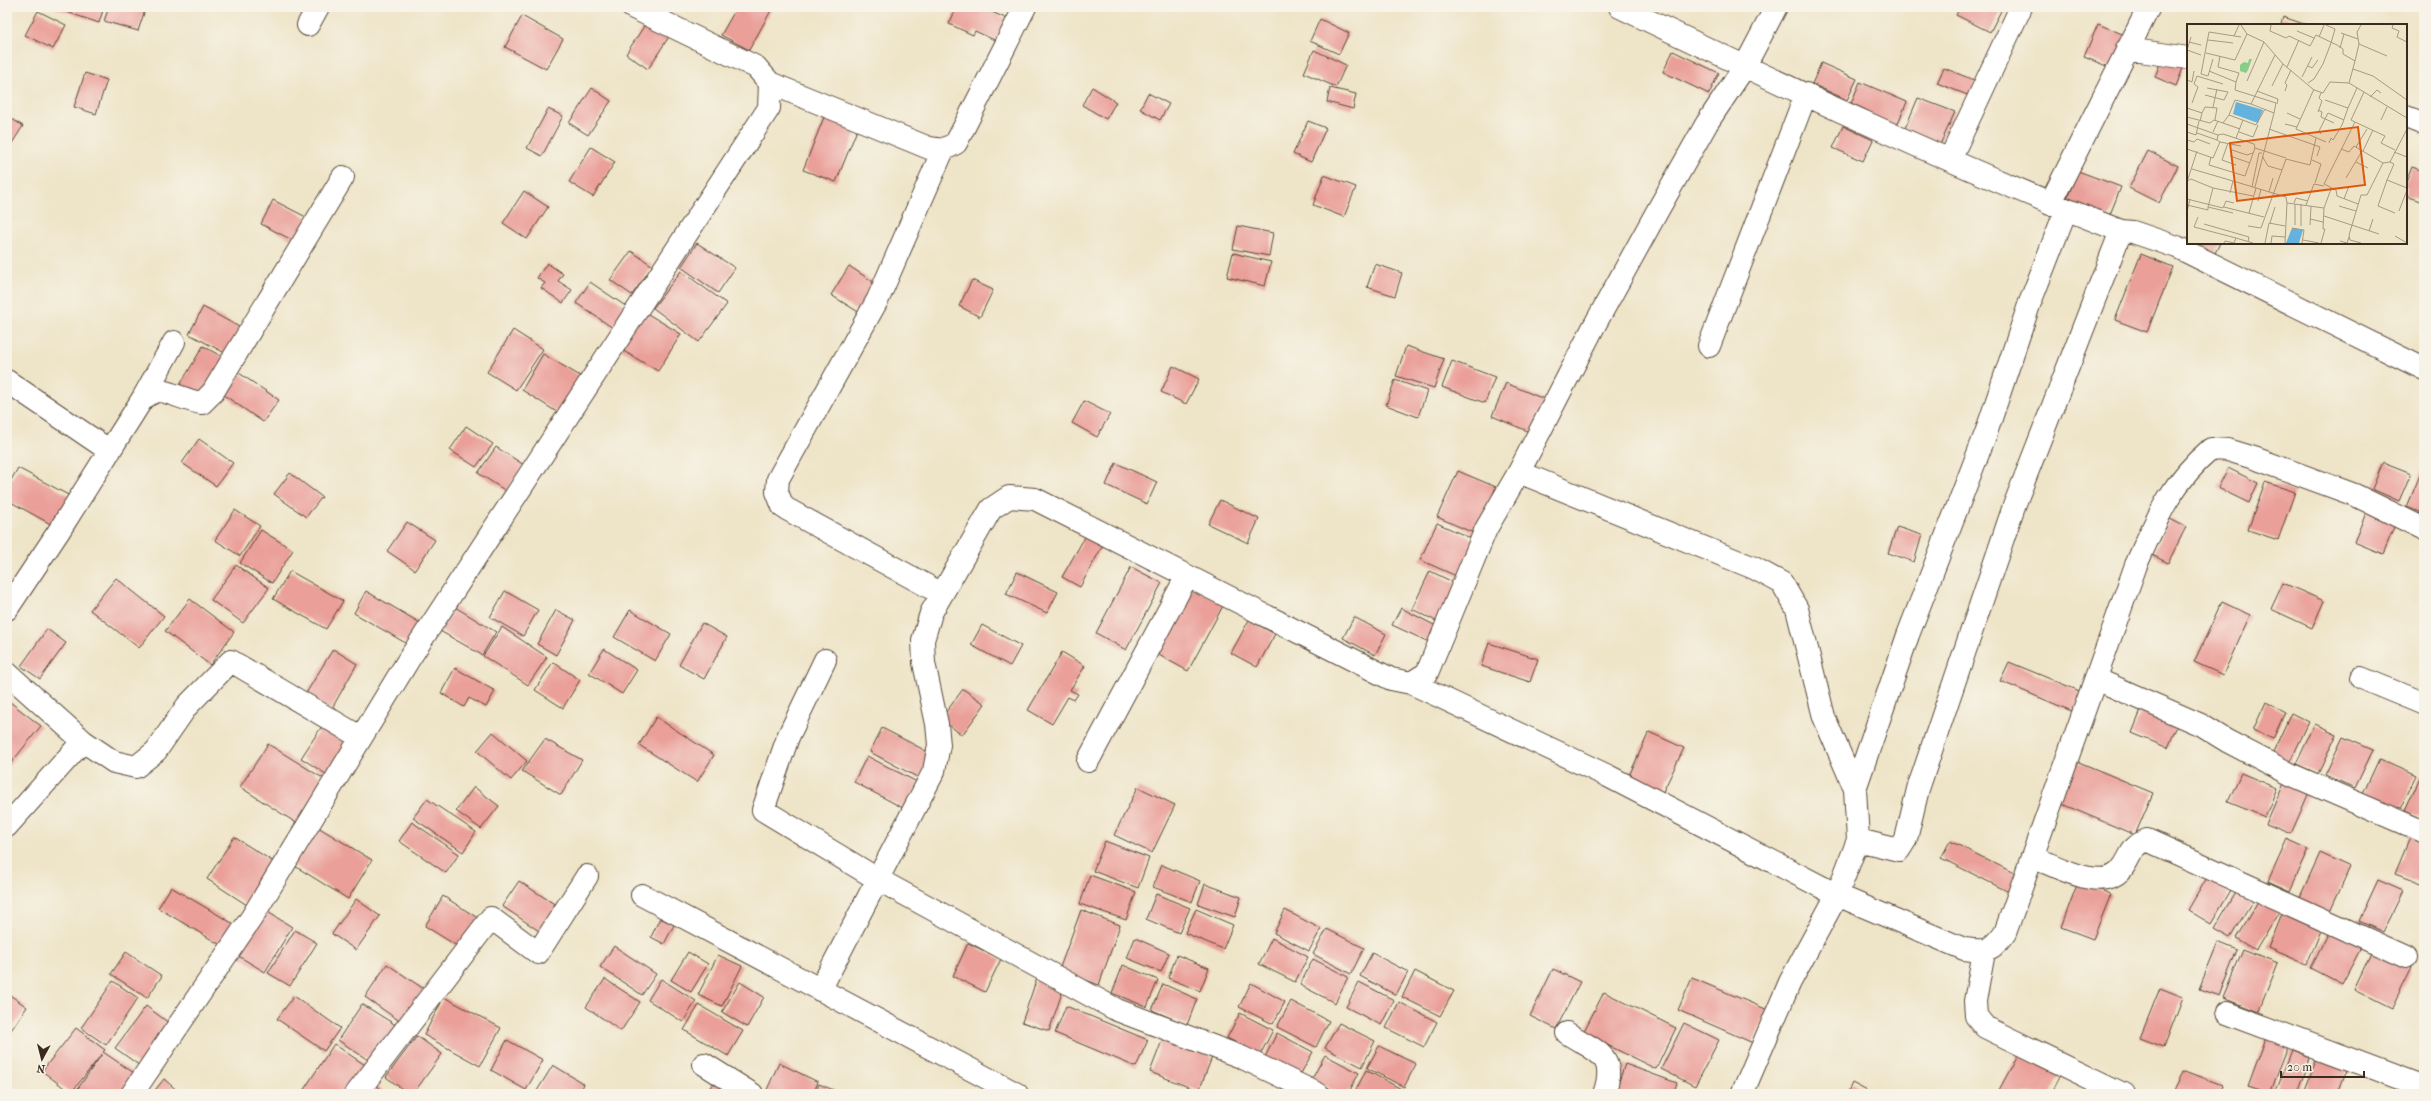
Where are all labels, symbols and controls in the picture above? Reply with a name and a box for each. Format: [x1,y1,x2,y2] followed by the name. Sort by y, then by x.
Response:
[2187,24,2407,244] inset map
[22,1039,62,1079] north arrow
[2281,1053,2364,1079] scale bar
[2287,1060,2312,1074] text: 20 m
[35,1061,46,1075] text: N

